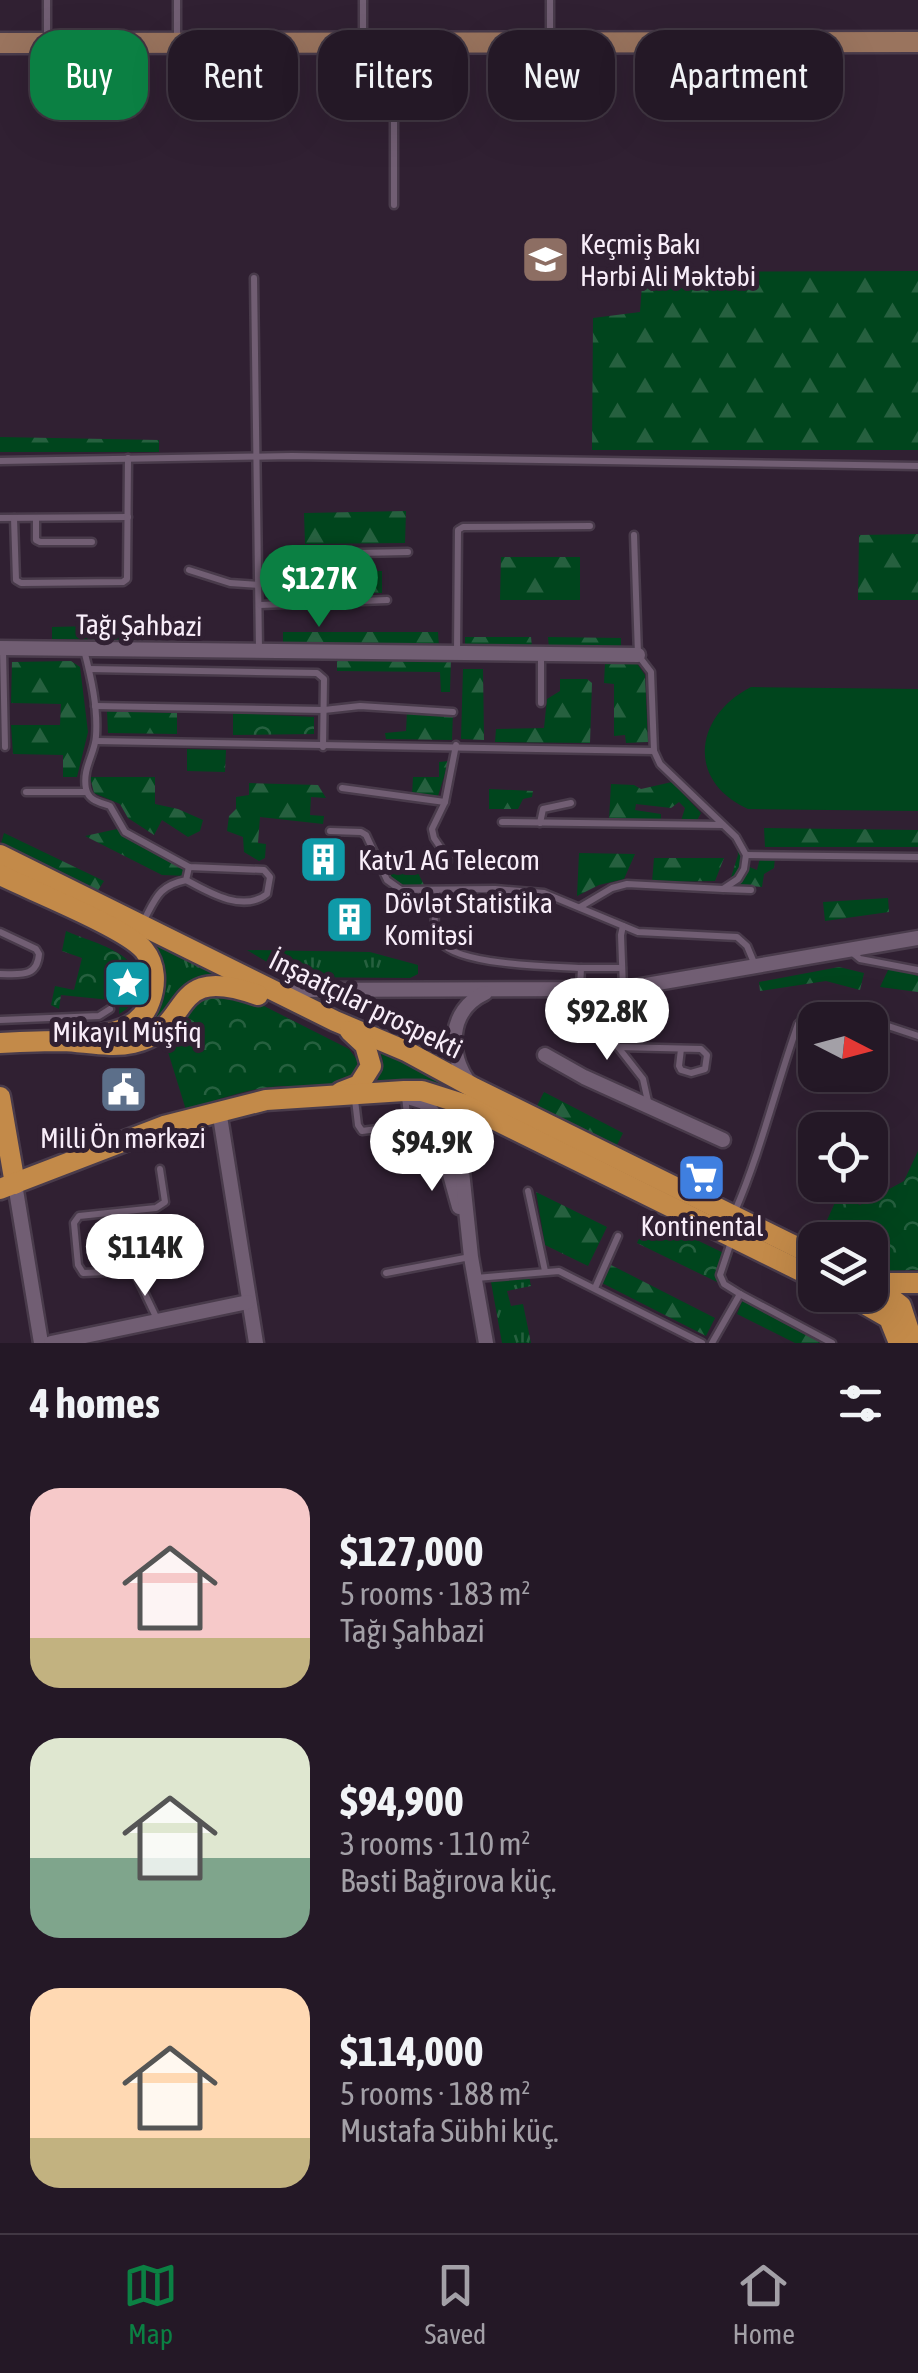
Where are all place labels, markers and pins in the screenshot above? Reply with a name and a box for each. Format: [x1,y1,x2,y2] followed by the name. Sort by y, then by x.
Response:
[580,228,756,292] place label: Keçmiş Bakı Hərbi Ali Məktəbi
[519,234,571,286] school or university icon: Keçmiş Bakı Hərbi Ali Məktəbi
[249,545,389,630] pin: $127K
[297,834,349,886] building icon: Katv1 AG Telecom
[358,844,540,876] place label: Katv1 AG Telecom
[384,887,553,951] place label: Dövlət Statistika Komitəsi
[323,893,375,945] building icon: Dövlət Statistika Komitəsi
[101,958,153,1010] place icon: Mikayıl Müşfiq
[526,978,688,1063] pin: $92.8K
[52,1016,202,1048] place label: Mikayıl Müşfiq
[97,1064,149,1116] public building icon: Milli Ön mərkəzi
[351,1109,513,1194] pin: $94.9K
[40,1122,206,1154] place label: Milli Ön mərkəzi
[676,1152,728,1204] supermarket icon: Kontinental
[641,1210,764,1242] place label: Kontinental
[75,1214,215,1299] pin: $114K

